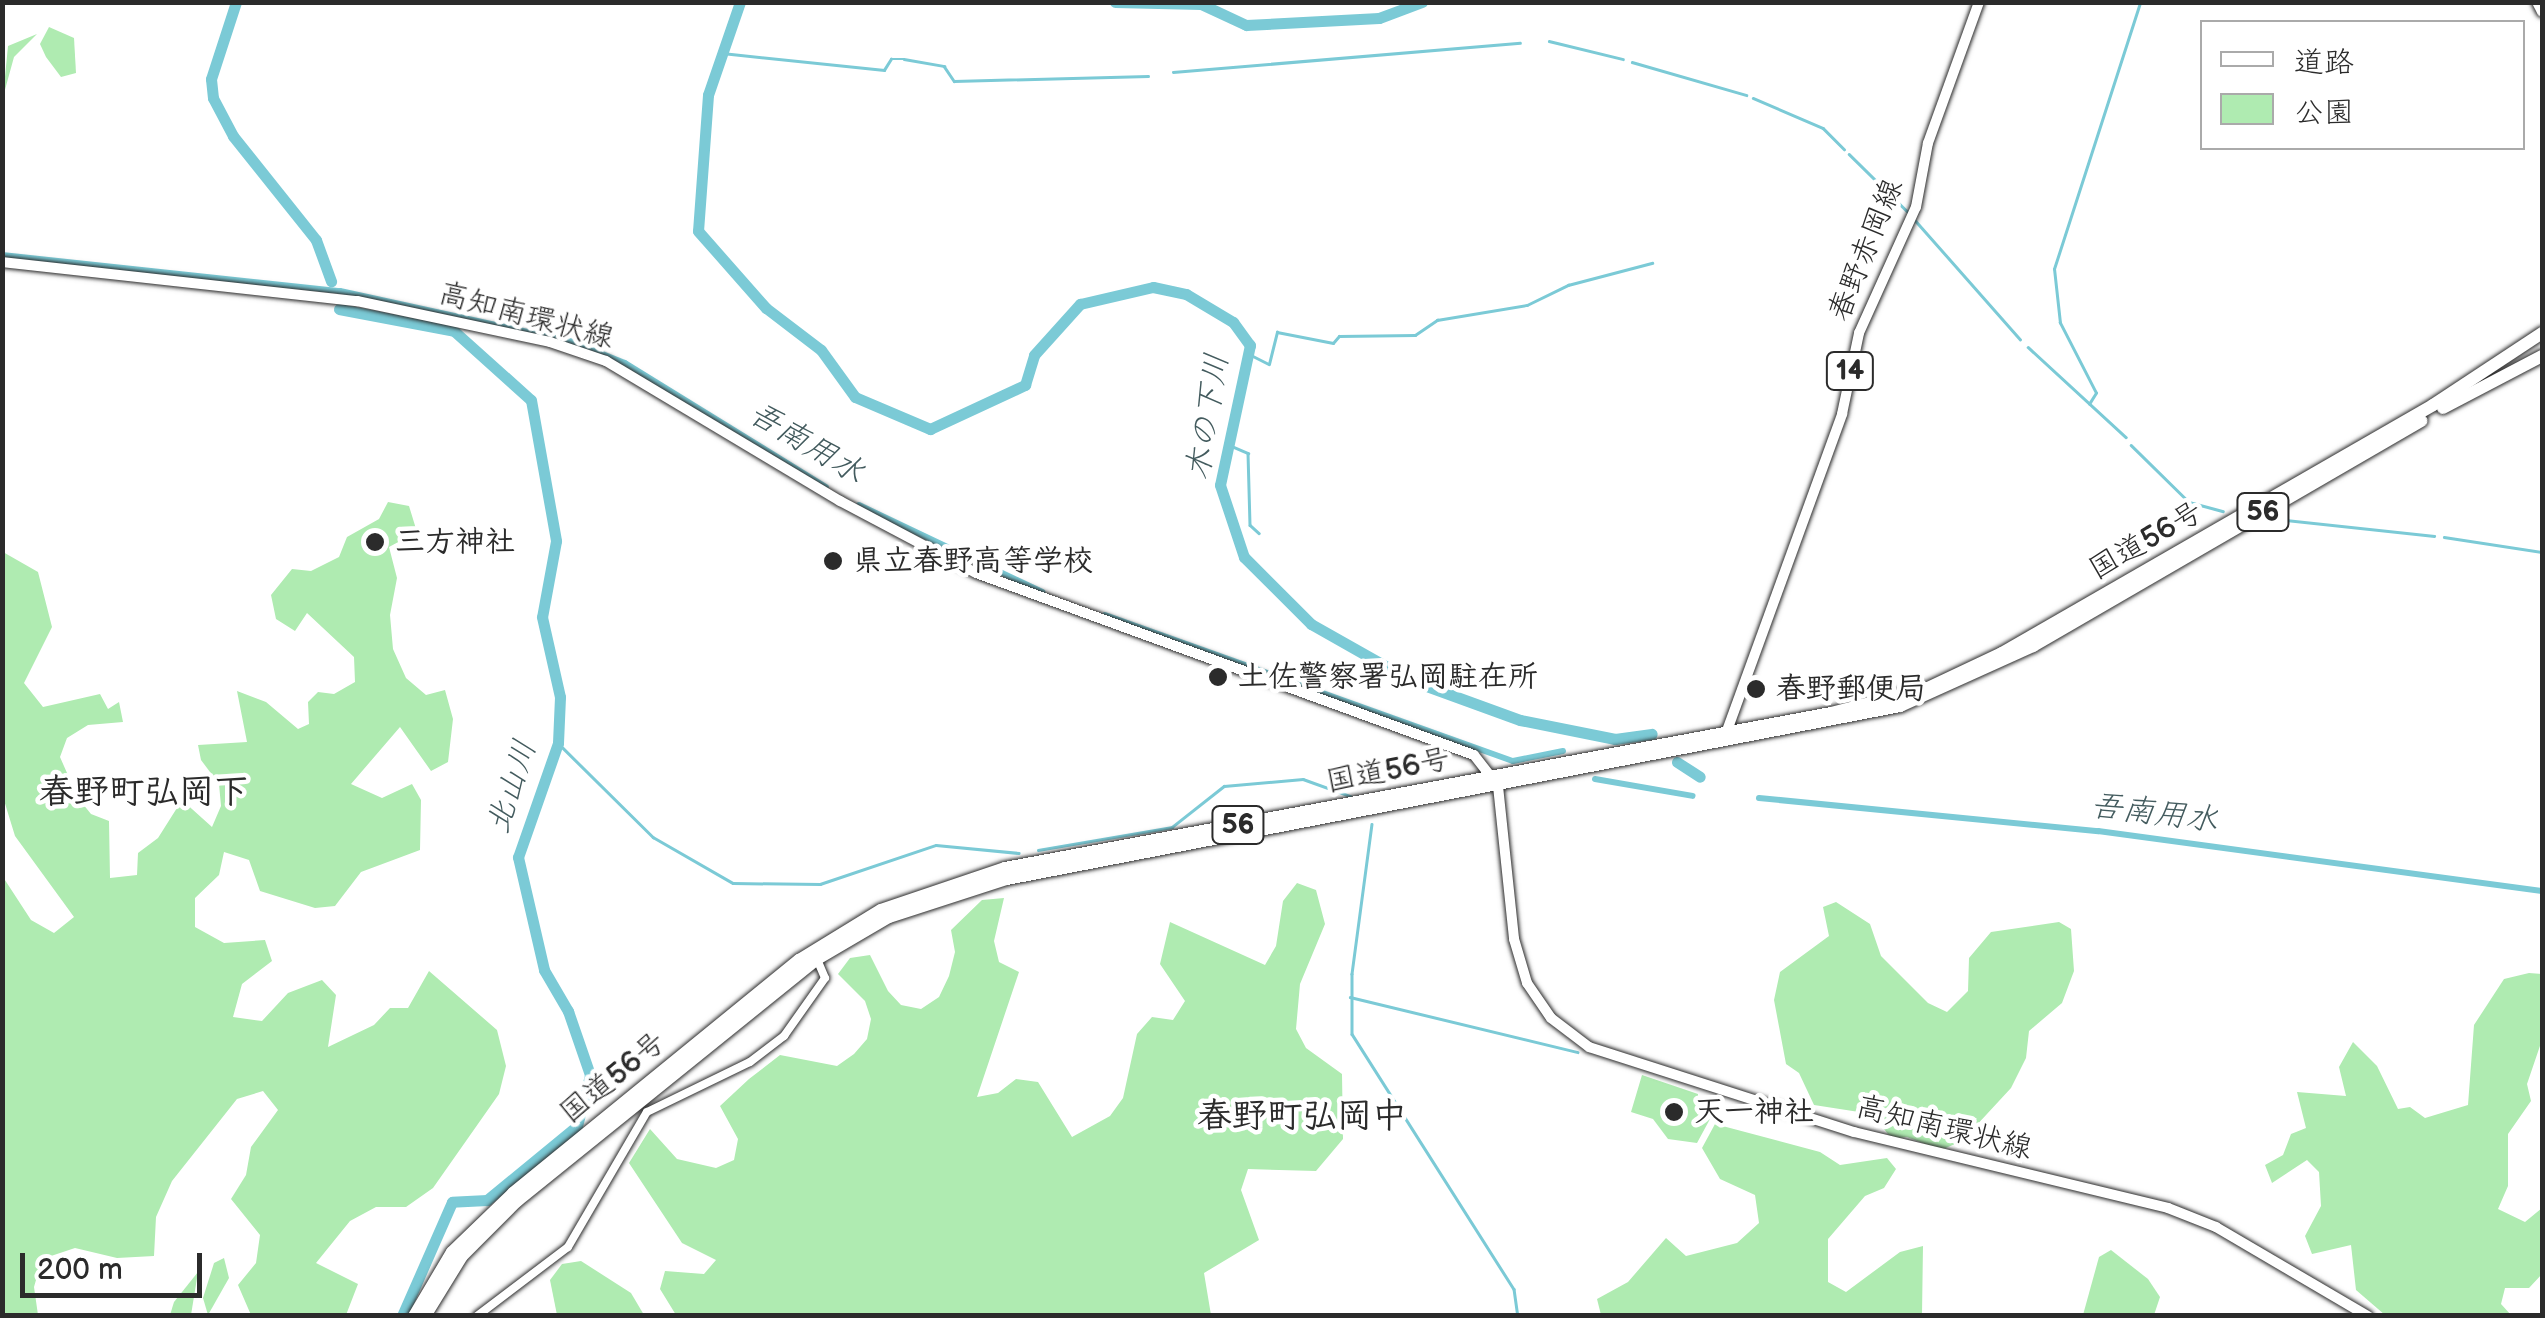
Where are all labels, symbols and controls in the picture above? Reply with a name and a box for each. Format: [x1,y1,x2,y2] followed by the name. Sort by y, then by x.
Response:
[2200,20,2525,150] legend
[2294,45,2354,81] text: 道路
[2294,95,2354,131] text: 公園
[1821,174,1911,326] street label: 春野赤岡線
[434,275,618,357] street label: 高知南環状線
[1825,348,1875,394] road number: 14
[1180,351,1238,483] water label: 木の下川
[741,395,871,493] water label: 吾南用水
[2236,489,2290,535] road number: 56
[2083,494,2209,588] street label: 国道56号
[395,524,515,560] place label: 三方神社
[364,531,386,553] marker: 三方神社
[853,543,1093,579] place label: 県立春野高等学校
[822,550,844,572] marker: 県立春野高等学校
[1238,659,1538,695] place label: 土佐警察署弘岡駐在所
[1207,666,1229,688] marker: 土佐警察署弘岡駐在所
[1776,671,1926,707] place label: 春野郵便局
[1745,678,1767,700] marker: 春野郵便局
[480,735,546,839] water label: 北山川
[1323,741,1453,801] street label: 国道56号
[39,772,249,814] district label: 春野町弘岡下
[2088,787,2220,841] water label: 吾南用水
[1210,802,1266,848] road number: 56
[553,1025,673,1131] street label: 国道56号
[1852,1089,2036,1167] street label: 高知南環状線
[1694,1094,1814,1130] place label: 天一神社
[1197,1096,1407,1138] district label: 春野町弘岡中
[1663,1101,1685,1123] marker: 天一神社
[25,1233,208,1295] scale bar
[37,1252,123,1288] text: 200 m

